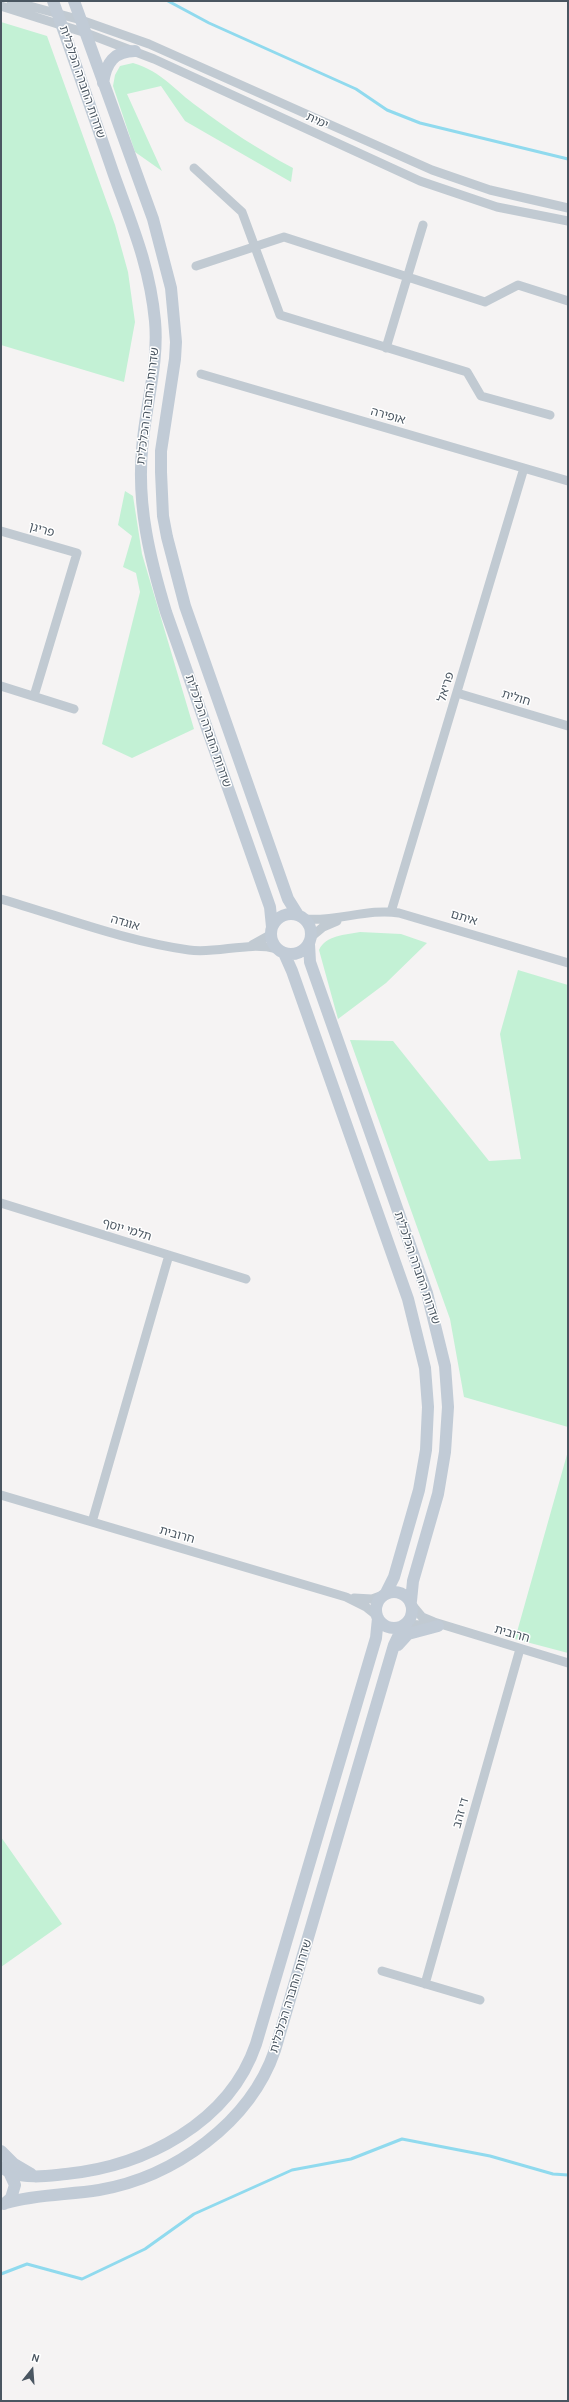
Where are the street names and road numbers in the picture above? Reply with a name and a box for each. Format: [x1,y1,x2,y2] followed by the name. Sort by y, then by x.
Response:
[56,24,108,140] street label: שדרות החברה הכלכלית
[304,110,330,132] street label: ימית
[134,347,162,465] street label: שדרות החברה הכלכלית
[369,404,407,428] street label: אופירה
[28,520,56,540] street label: פריגן
[435,670,457,704] street label: פריאל
[182,673,234,789] street label: שדרות החברה הכלכלית
[500,687,532,709] street label: חולית
[449,907,479,929] street label: איתם
[109,912,141,934] street label: אוגדה
[391,1210,443,1326] street label: שדרות החברה הכלכלית
[101,1216,153,1244] street label: תלמי יוסף
[158,1523,196,1547] street label: חרובית
[493,1622,531,1646] street label: חרובית
[450,1796,472,1830] street label: די זהב
[267,1937,315,2055] street label: שדרות החברה הכלכלית

